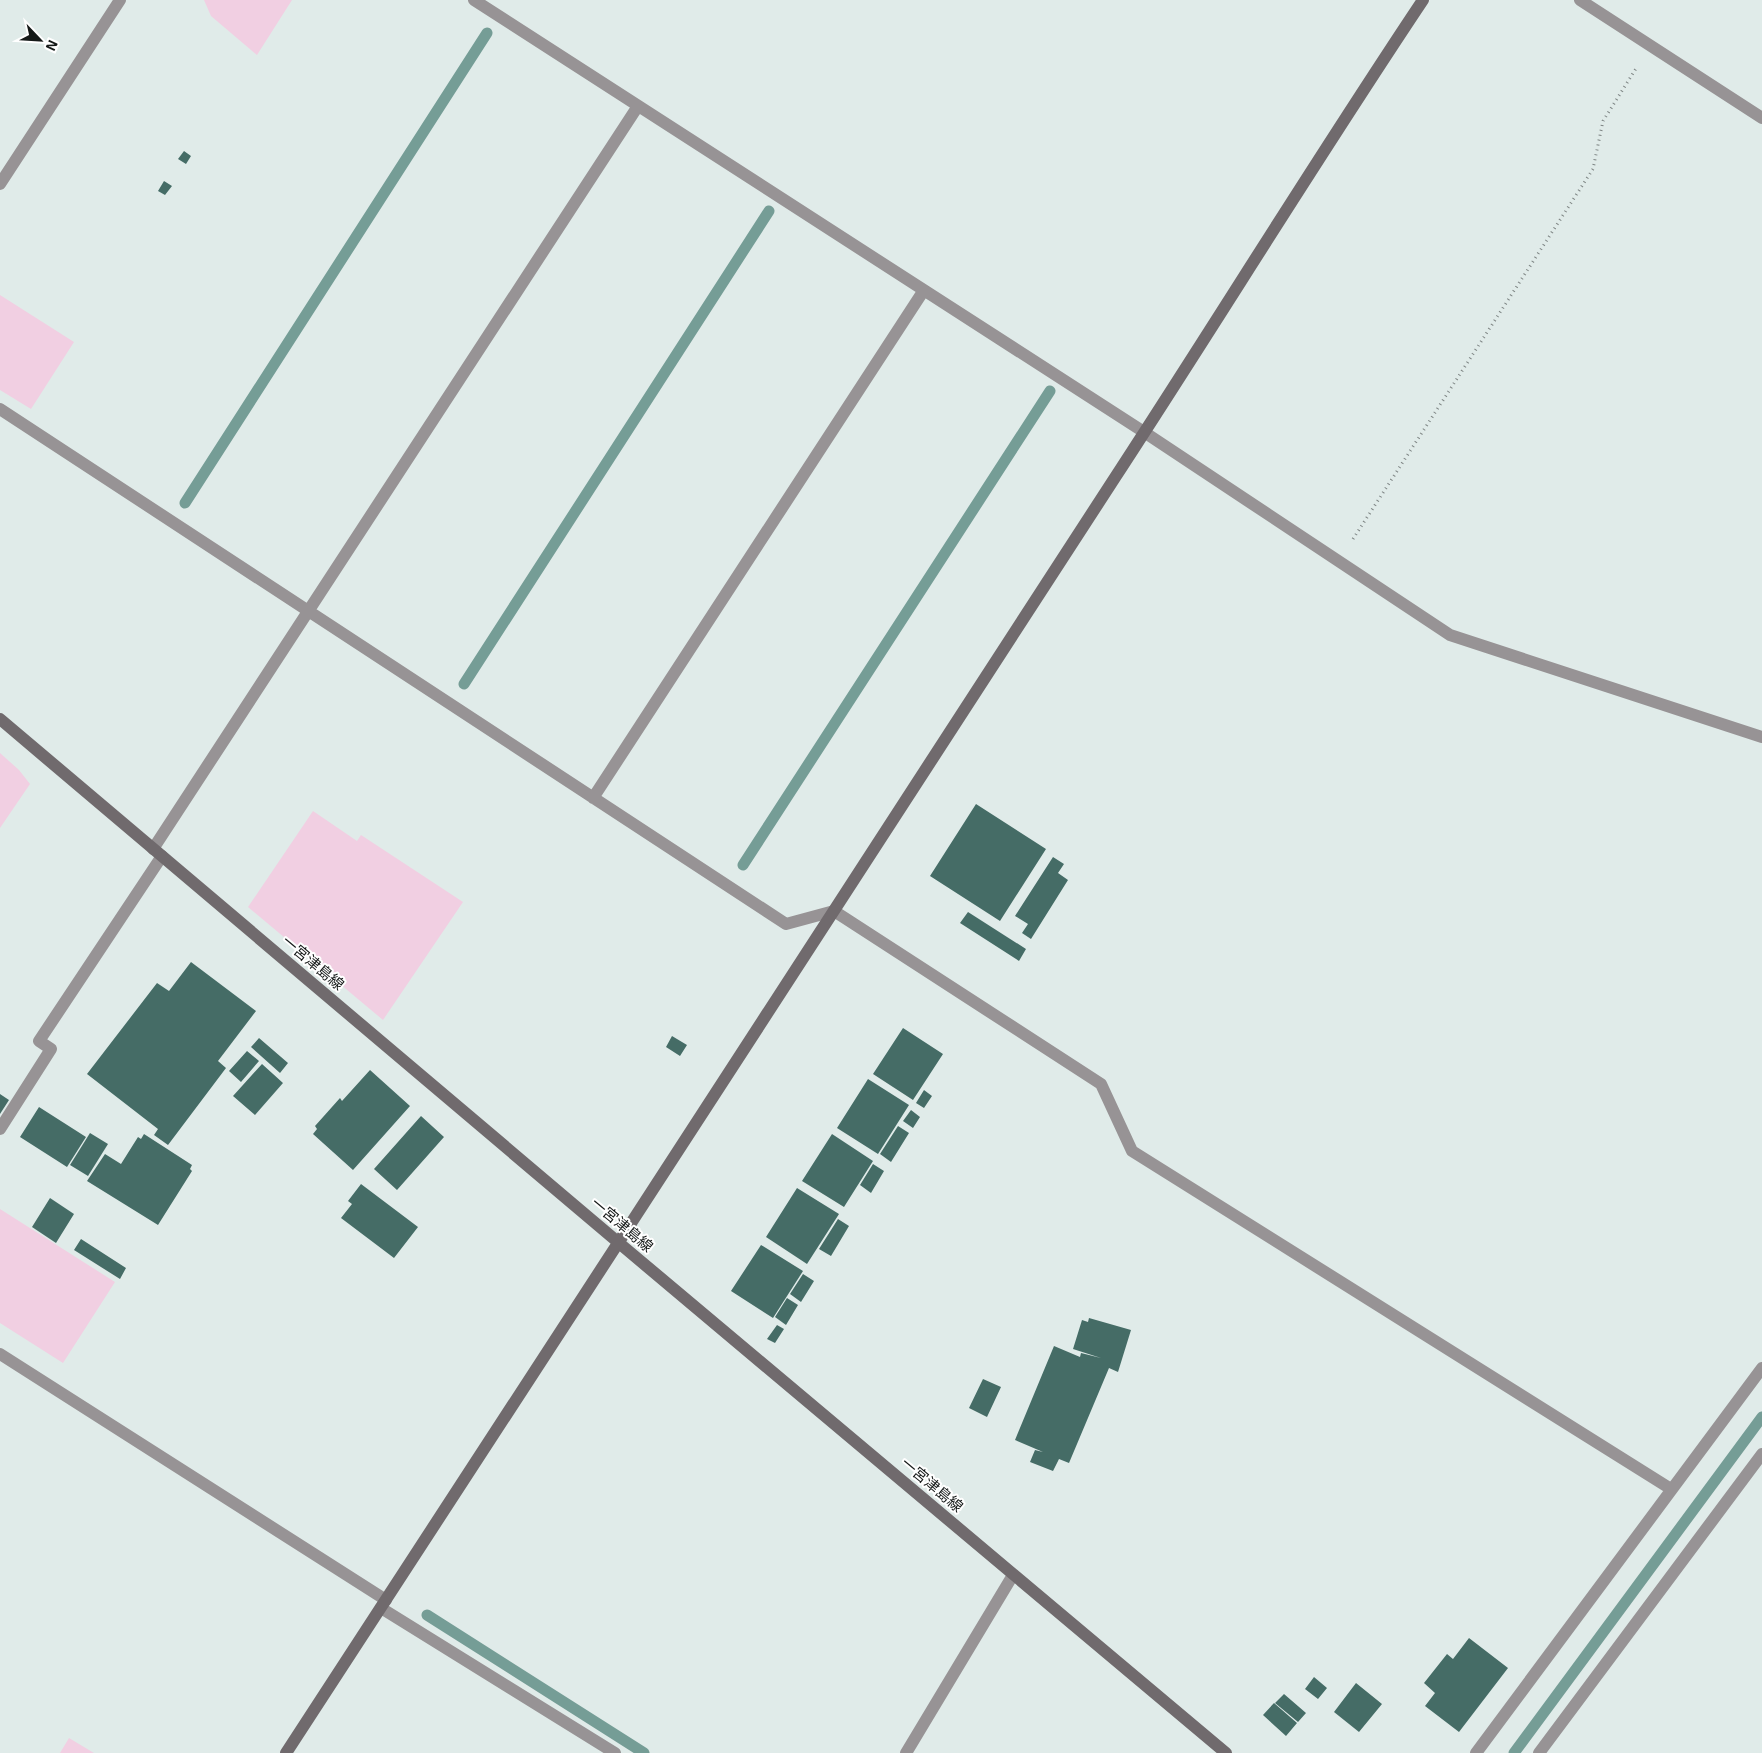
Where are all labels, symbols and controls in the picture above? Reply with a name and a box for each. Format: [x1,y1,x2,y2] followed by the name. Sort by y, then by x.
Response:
[15,15,65,65] north arrow
[42,38,62,54] text: N
[279,931,348,993] street label: 一宮津島線
[588,1193,657,1255] street label: 一宮津島線
[898,1453,967,1515] street label: 一宮津島線

